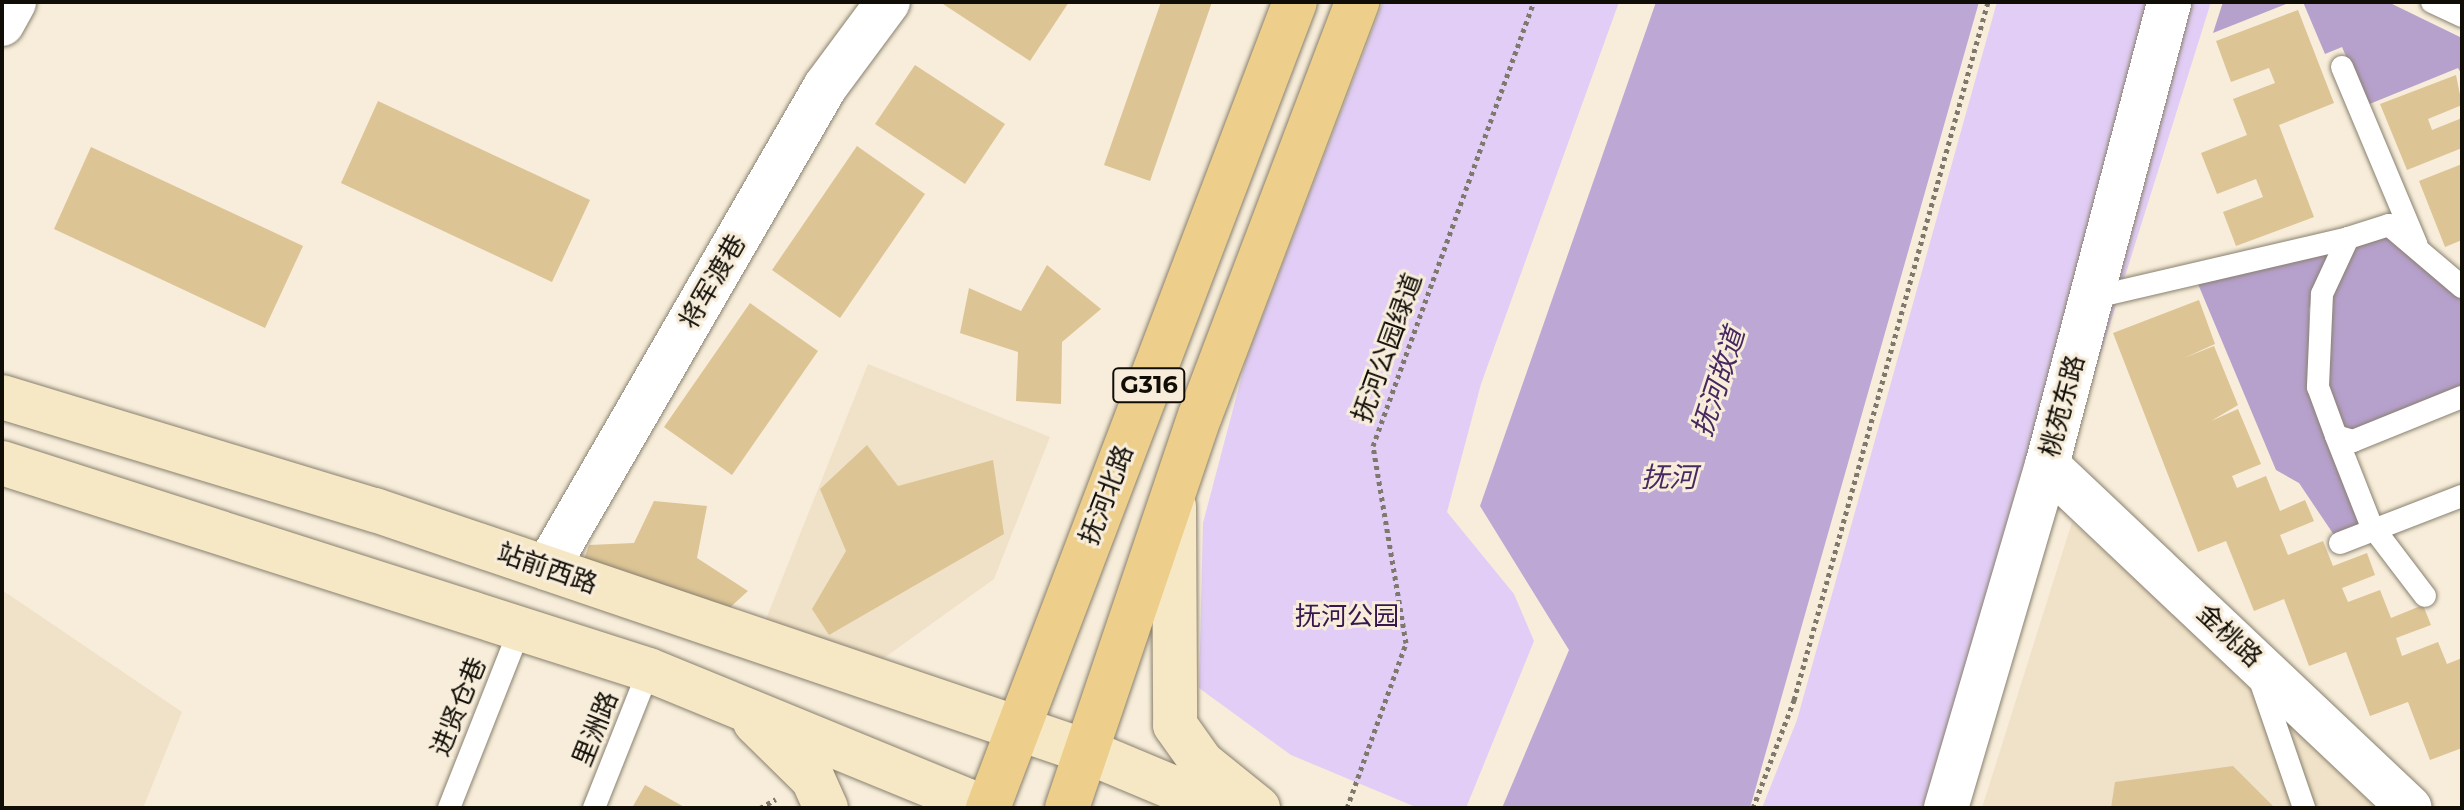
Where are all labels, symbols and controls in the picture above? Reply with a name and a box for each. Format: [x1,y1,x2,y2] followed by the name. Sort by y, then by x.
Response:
[673,229,753,335] street label: 将军渡巷
[1347,269,1429,427] street label: 抚河公园绿道
[1685,324,1751,440] water label: 抚河故道
[2034,352,2092,460] street label: 桃苑东路
[1111,365,1187,405] road number: G316
[1074,441,1140,549] street label: 抚河北路
[1641,460,1697,494] water label: 抚河
[493,537,601,601] street label: 站前西路
[2190,598,2268,674] street label: 金桃路
[1295,601,1399,633] park label: 抚河公园
[425,653,493,761] street label: 进贤仓巷
[567,687,625,771] street label: 里洲路

